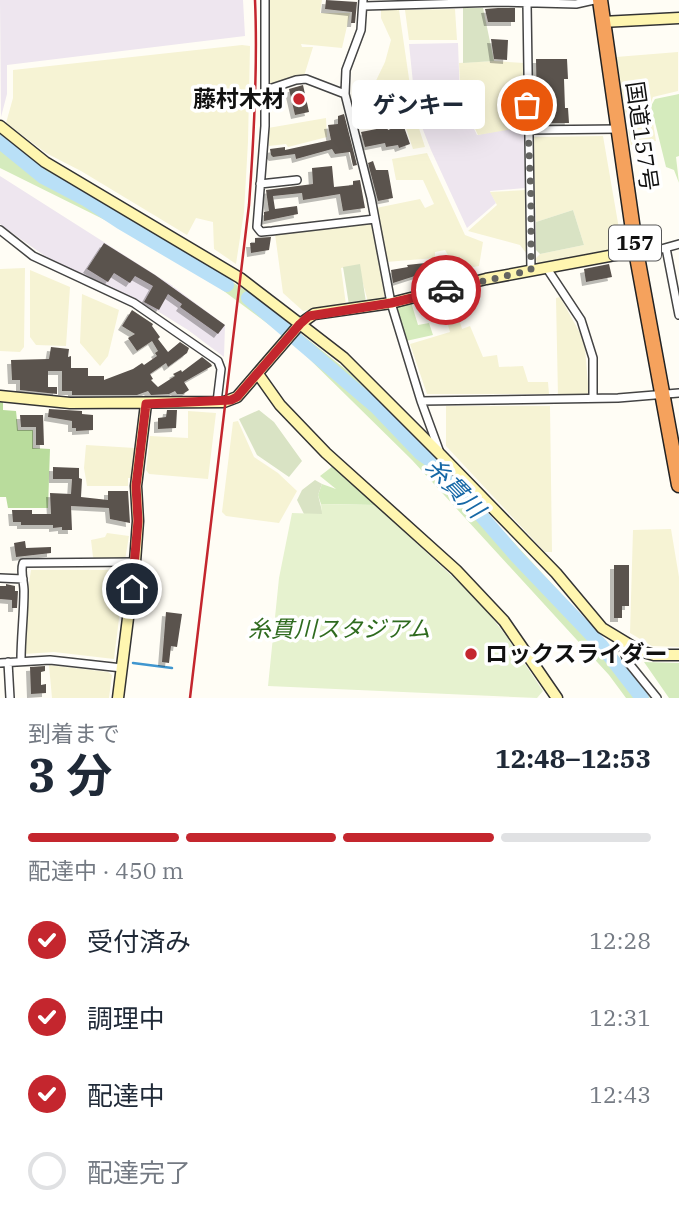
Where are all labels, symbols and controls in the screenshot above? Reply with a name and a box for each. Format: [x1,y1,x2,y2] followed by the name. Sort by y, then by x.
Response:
[497,75,557,135] pin
[620,79,666,193] street label: 国道157号
[352,80,485,130] callout: ゲンキー
[193,83,285,113] place label: 藤村木材
[508,86,546,124] icon: bag
[373,89,465,119] text: ゲンキー
[291,91,307,107] marker: 藤村木材
[609,226,661,260] road number: 157
[411,255,481,325] courier
[427,271,465,309] icon: car
[419,450,494,526] water label: 糸貫川
[102,559,162,619] pin
[113,570,151,608] icon: home
[248,613,430,643] park label: 糸貫川スタジアム
[485,638,667,668] place label: ロックスライダー
[463,646,479,662] marker: ロックスライダー
[28,718,120,748] text: 到着まで
[495,741,651,775] text: 12:48–12:53
[28,745,112,805] text: 3 分
[28,855,184,885] text: 配達中 · 450 m
[28,921,66,959] icon: check
[87,924,191,958] text: 受付済み
[589,925,651,955] text: 12:28
[28,998,66,1036] icon: check
[87,1001,165,1035] text: 調理中
[589,1002,651,1032] text: 12:31
[28,1075,66,1113] icon: check
[87,1078,165,1112] text: 配達中
[589,1079,651,1109] text: 12:43
[87,1155,191,1189] text: 配達完了

